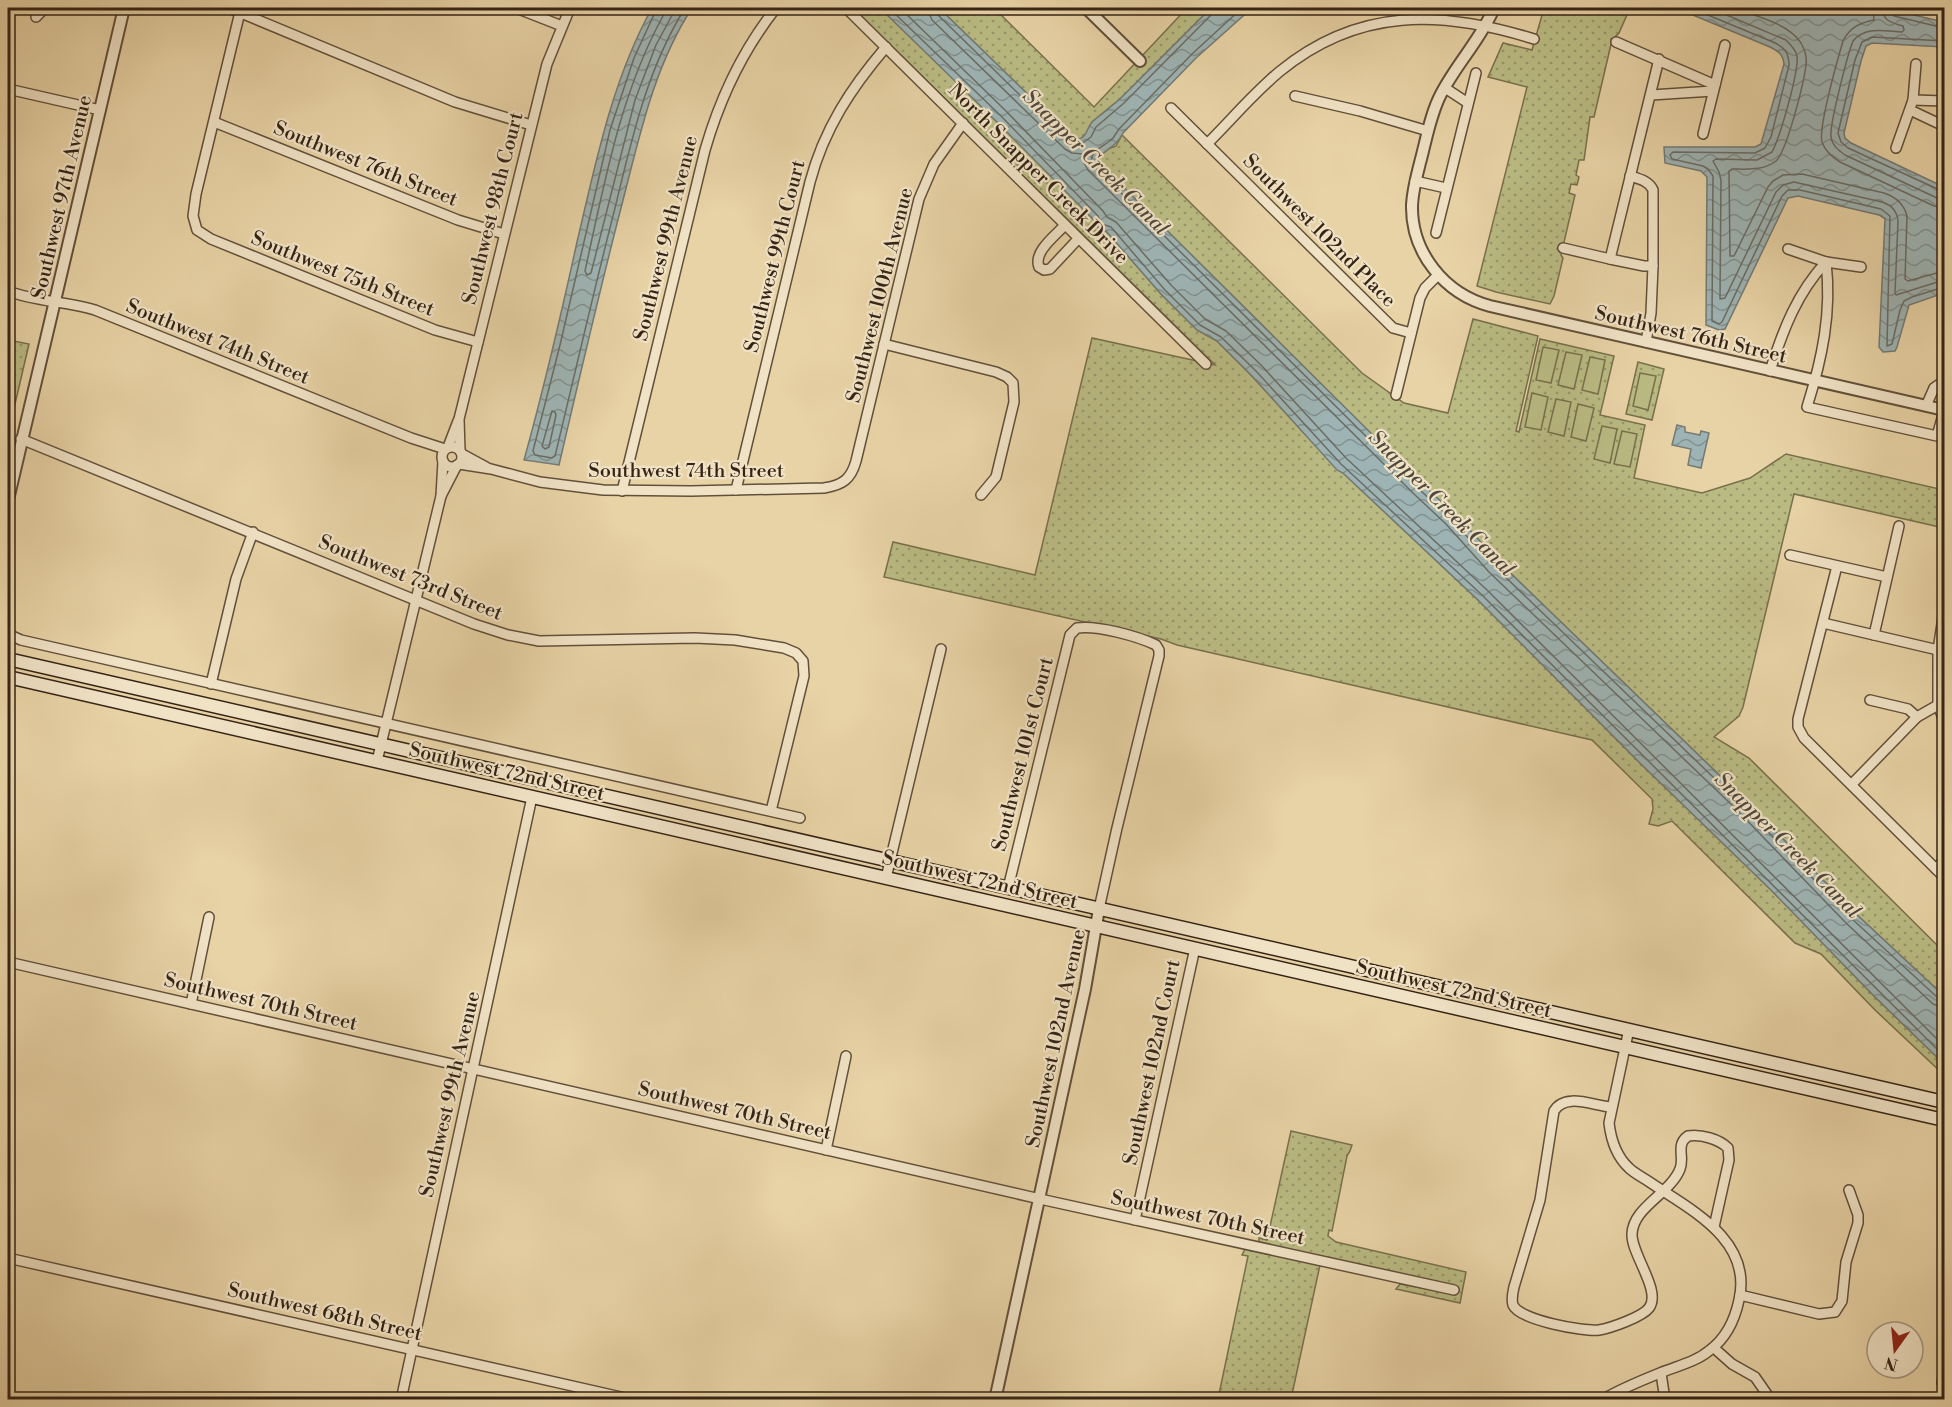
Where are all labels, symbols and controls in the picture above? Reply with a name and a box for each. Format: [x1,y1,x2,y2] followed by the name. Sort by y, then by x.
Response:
[942,78,1134,270] street label: North Snapper Creek Drive
[1016,84,1174,242] water label: Snapper Creek Canal
[27,93,98,302] street label: Southwest 97th Avenue
[457,109,529,307] street label: Southwest 98th Court
[270,116,461,213] street label: Southwest 76th Street
[629,133,704,344] street label: Southwest 99th Avenue
[1237,149,1401,313] street label: Southwest 102nd Place
[739,158,811,355] street label: Southwest 99th Court
[842,185,919,406] street label: Southwest 100th Avenue
[247,226,438,323] street label: Southwest 75th Street
[122,294,313,391] street label: Southwest 74th Street
[1592,301,1789,370] street label: Southwest 76th Street
[1362,425,1520,583] water label: Snapper Creek Canal
[588,459,784,484] street label: Southwest 74th Street
[315,530,506,627] street label: Southwest 73rd Street
[987,655,1060,854] street label: Southwest 101st Court
[406,738,607,807] street label: Southwest 72nd Street
[1708,767,1866,925] water label: Snapper Creek Canal
[879,846,1080,915] street label: Southwest 72nd Street
[1021,927,1092,1150] street label: Southwest 102nd Avenue
[1353,955,1554,1024] street label: Southwest 72nd Street
[1118,957,1186,1167] street label: Southwest 102nd Court
[162,968,360,1037] street label: Southwest 70th Street
[415,989,486,1200] street label: Southwest 99th Avenue
[636,1077,834,1146] street label: Southwest 70th Street
[1108,1186,1307,1251] street label: Southwest 70th Street
[225,1278,425,1347] street label: Southwest 68th Street
[1865,1320,1925,1380] north arrow
[1882,1352,1900,1375] text: N

